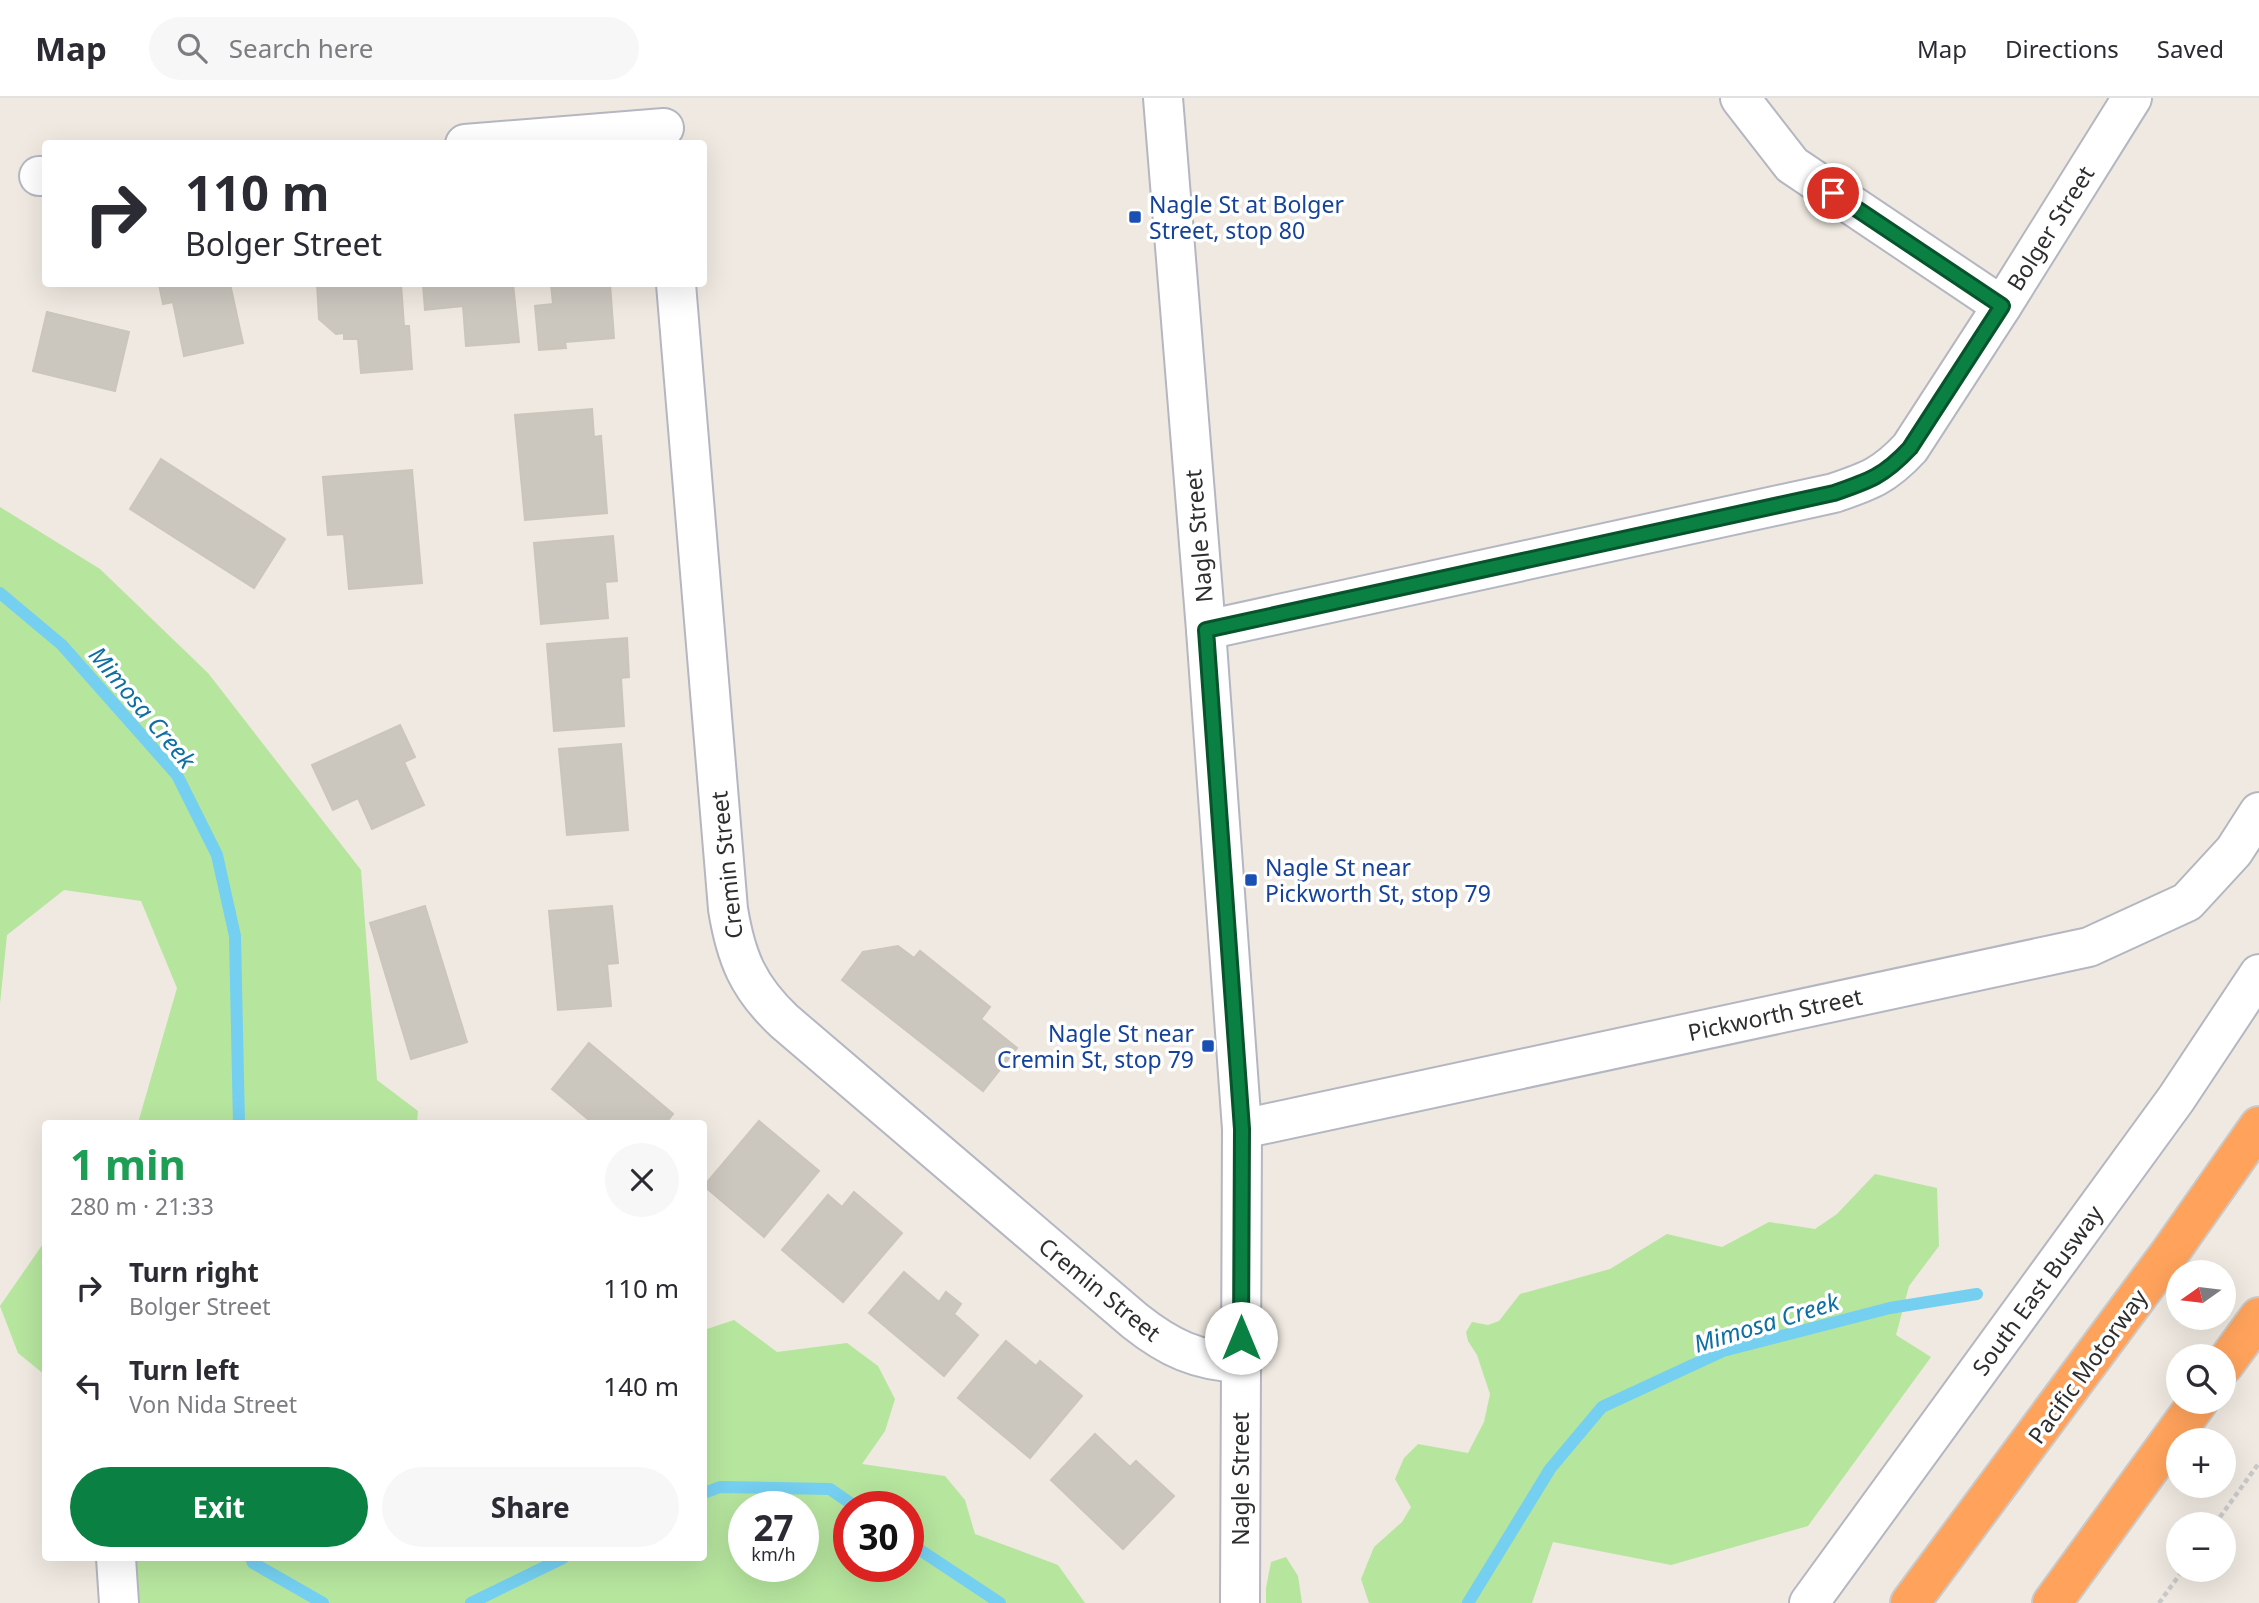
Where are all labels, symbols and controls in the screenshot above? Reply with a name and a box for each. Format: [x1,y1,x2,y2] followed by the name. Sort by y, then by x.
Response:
[149,17,639,80] search box
[35,26,107,71] text: Map
[173,29,211,67] icon: search
[229,30,373,66] text: Search here
[1917,32,1967,65] text: Map
[2005,32,2119,65] text: Directions
[2157,32,2224,65] text: Saved
[185,159,330,225] text: 110 m
[1999,159,2101,297] street label: Bolger Street
[1803,163,1863,223] pin
[70,168,161,259] icon: right
[1814,174,1852,212] icon: arrive
[1149,188,1344,246] place label: Nagle St at Bolger Street, stop 80
[1127,209,1143,225] marker: Nagle St at Bolger Street, stop 80
[185,222,382,265] text: Bolger Street
[1176,468,1220,604] street label: Nagle Street
[82,639,205,776] water label: Mimosa Creek
[702,790,750,940] street label: Cremin Street
[1265,851,1491,909] place label: Nagle St near Pickworth St, stop 79
[1243,872,1259,888] marker: Nagle St near Pickworth St, stop 79
[1685,980,1865,1048] street label: Pickworth Street
[997,1017,1194,1075] place label: Nagle St near Cremin St, stop 79
[1200,1038,1216,1054] marker: Nagle St near Cremin St, stop 79
[70,1135,186,1192] text: 1 min
[605,1143,679,1217] button: close
[70,1190,214,1222] text: 280 m · 21:33
[1964,1198,2110,1382] street label: South East Busway
[1032,1230,1168,1348] street label: Cremin Street
[129,1254,259,1290] text: Turn right
[2166,1260,2236,1330] north arrow
[2166,1260,2236,1582] map controls
[70,1269,108,1307] icon: right
[603,1270,679,1306] text: 110 m
[2020,1282,2154,1450] street label: Pacific Motorway
[1689,1284,1844,1360] water label: Mimosa Creek
[129,1290,271,1322] text: Bolger Street
[1204,1301,1278,1375] position arrow
[2166,1344,2236,1414] button: search
[129,1352,240,1388] text: Turn left
[70,1367,108,1405] icon: left
[603,1368,679,1404] text: 140 m
[129,1388,297,1420] text: Von Nida Street
[1224,1412,1256,1546] street label: Nagle Street
[2166,1428,2236,1498] button: +
[70,1467,368,1547] button: Exit
[382,1467,679,1547] button: Share
[833,1491,924,1582] speed limit sign: 30
[753,1504,794,1551] text: 27
[2166,1512,2236,1582] button: −
[751,1542,796,1566] text: km/h

